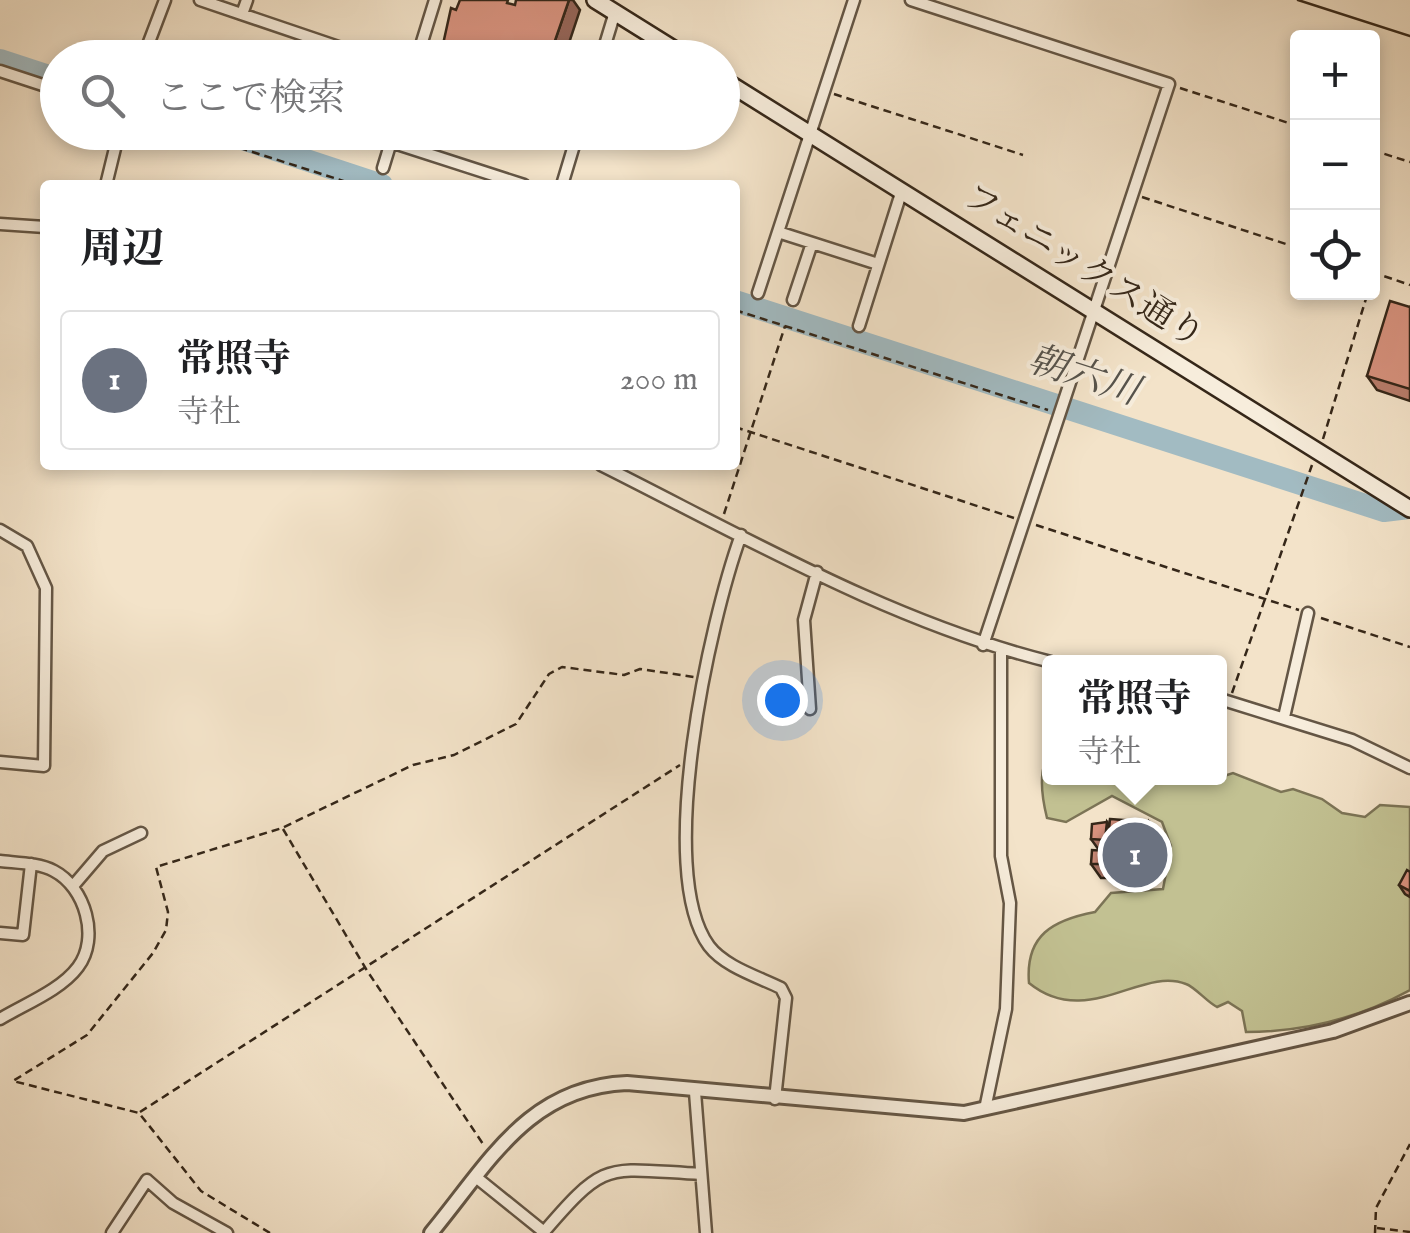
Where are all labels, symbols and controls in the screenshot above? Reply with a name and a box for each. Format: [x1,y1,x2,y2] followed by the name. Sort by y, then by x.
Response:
[1290,30,1380,300] map controls
[1290,30,1380,120] button: +
[40,40,740,150] search box
[75,68,130,123] icon: search
[155,76,345,124] text: ここで検索
[1290,120,1380,210] button: −
[954,175,1212,359] street label: フェニックス通り
[1290,210,1380,300] button: locate
[80,224,164,277] text: 周辺
[177,337,291,385] text: 常照寺
[1021,337,1148,419] water label: 朝六川
[109,360,120,401] text: 1
[620,360,698,401] text: 200 m
[177,393,241,434] text: 寺社
[1042,655,1227,785] popup
[757,675,808,726] your location
[1077,677,1192,725] text: 常照寺
[1077,733,1142,774] text: 寺社
[1102,818,1168,892] pin: 1

